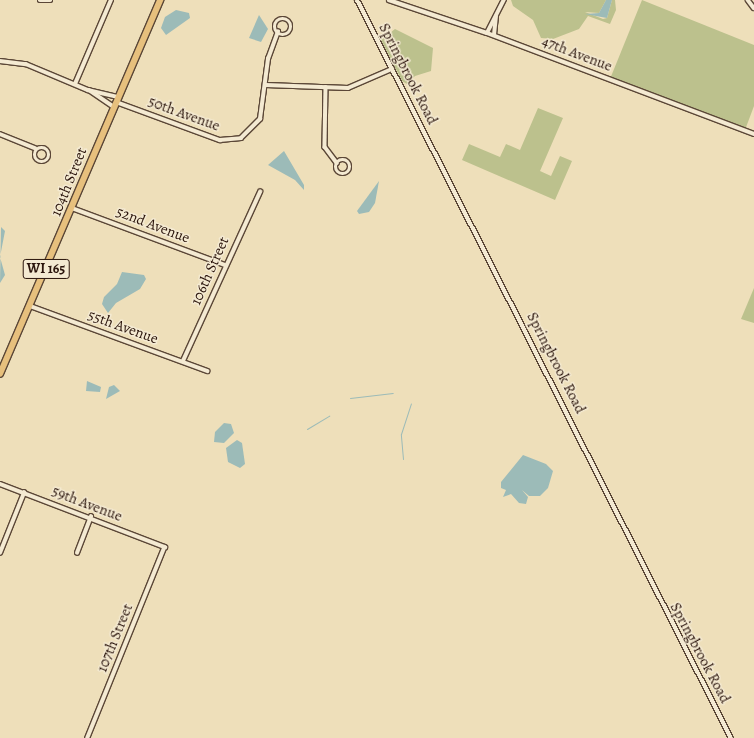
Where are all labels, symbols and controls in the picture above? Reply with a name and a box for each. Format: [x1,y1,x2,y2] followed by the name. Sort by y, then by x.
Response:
[375,20,441,128] street label: Springbrook Road
[539,32,615,76] street label: 47th Avenue
[146,93,222,135] street label: 50th Avenue
[47,145,91,219] street label: 104th Street
[114,203,192,247] street label: 52nd Avenue
[187,234,233,308] street label: 106th Street
[22,257,70,281] road number: WI 165
[85,306,161,348] street label: 55th Avenue
[523,309,589,417] street label: Springbrook Road
[49,482,125,526] street label: 59th Avenue
[666,600,734,706] street label: Springbrook Road
[93,601,137,675] street label: 107th Street

